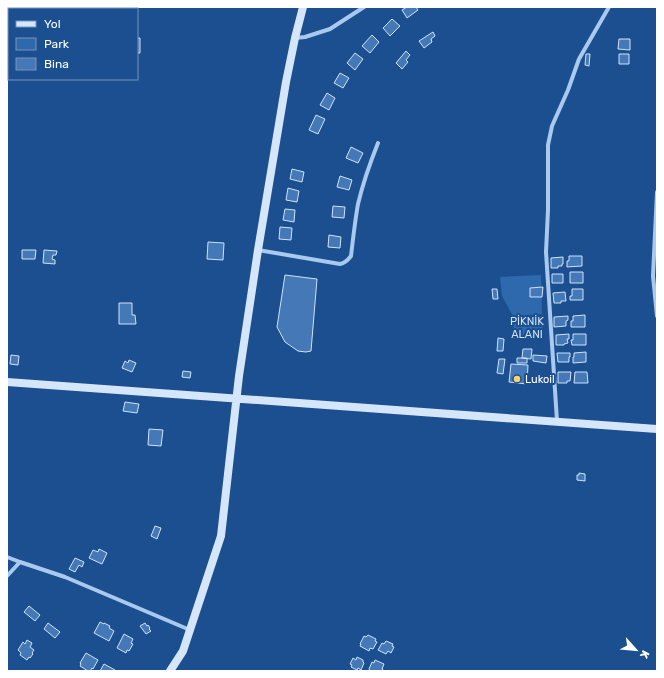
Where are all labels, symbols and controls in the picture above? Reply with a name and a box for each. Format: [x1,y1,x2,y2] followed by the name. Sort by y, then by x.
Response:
[8,8,138,80] legend
[44,17,61,31] text: Yol
[44,37,70,51] text: Park
[44,57,69,71] text: Bina
[510,314,544,341] park label: PİKNİK ALANI
[525,373,555,386] place label: Lukoil
[512,374,522,384] marker: Lukoil
[616,630,656,670] north arrow
[637,648,652,661] text: K

